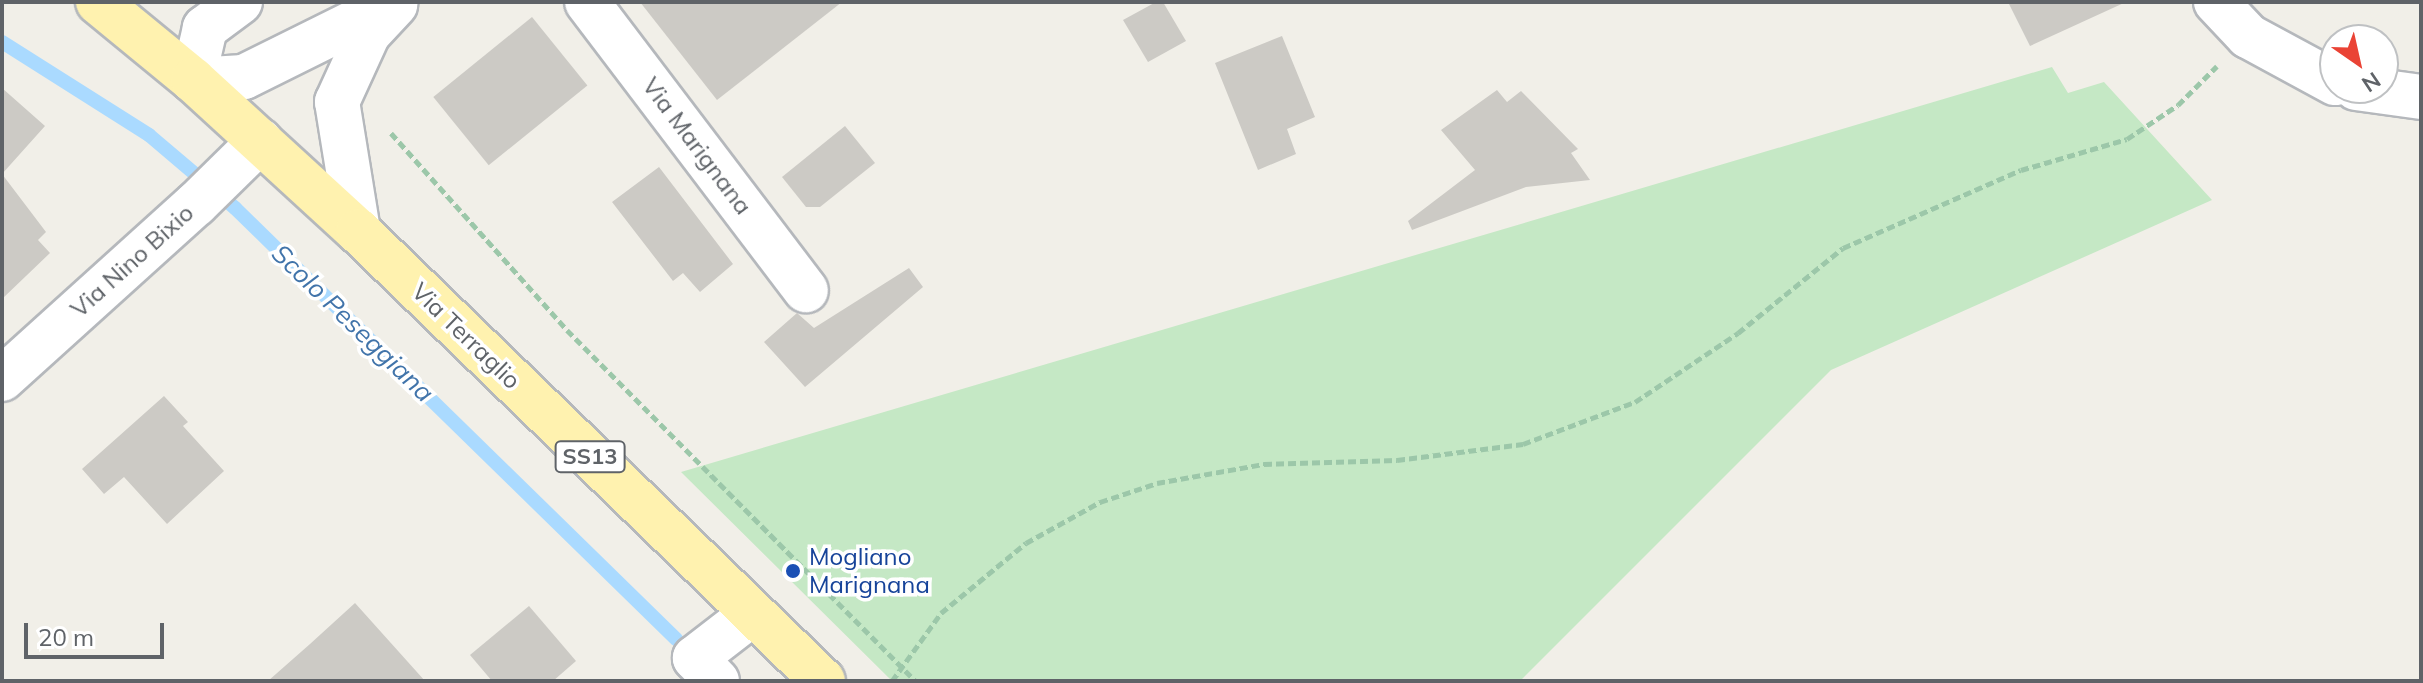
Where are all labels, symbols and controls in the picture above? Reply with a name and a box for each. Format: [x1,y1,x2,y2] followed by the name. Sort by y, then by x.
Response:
[2319,24,2399,104] north arrow
[2357,66,2386,98] text: N
[636,72,758,220] street label: Via Marignana
[65,198,199,324] street label: Via Nino Bixio
[266,238,440,408] water label: Scolo Peseggiana
[406,277,526,395] street label: Via Terraglio
[554,439,626,475] road number: SS13
[809,543,930,599] place label: Mogliano Marignana
[784,562,802,580] marker: Mogliano Marignana
[28,607,168,657] scale bar
[38,622,94,652] text: 20 m

